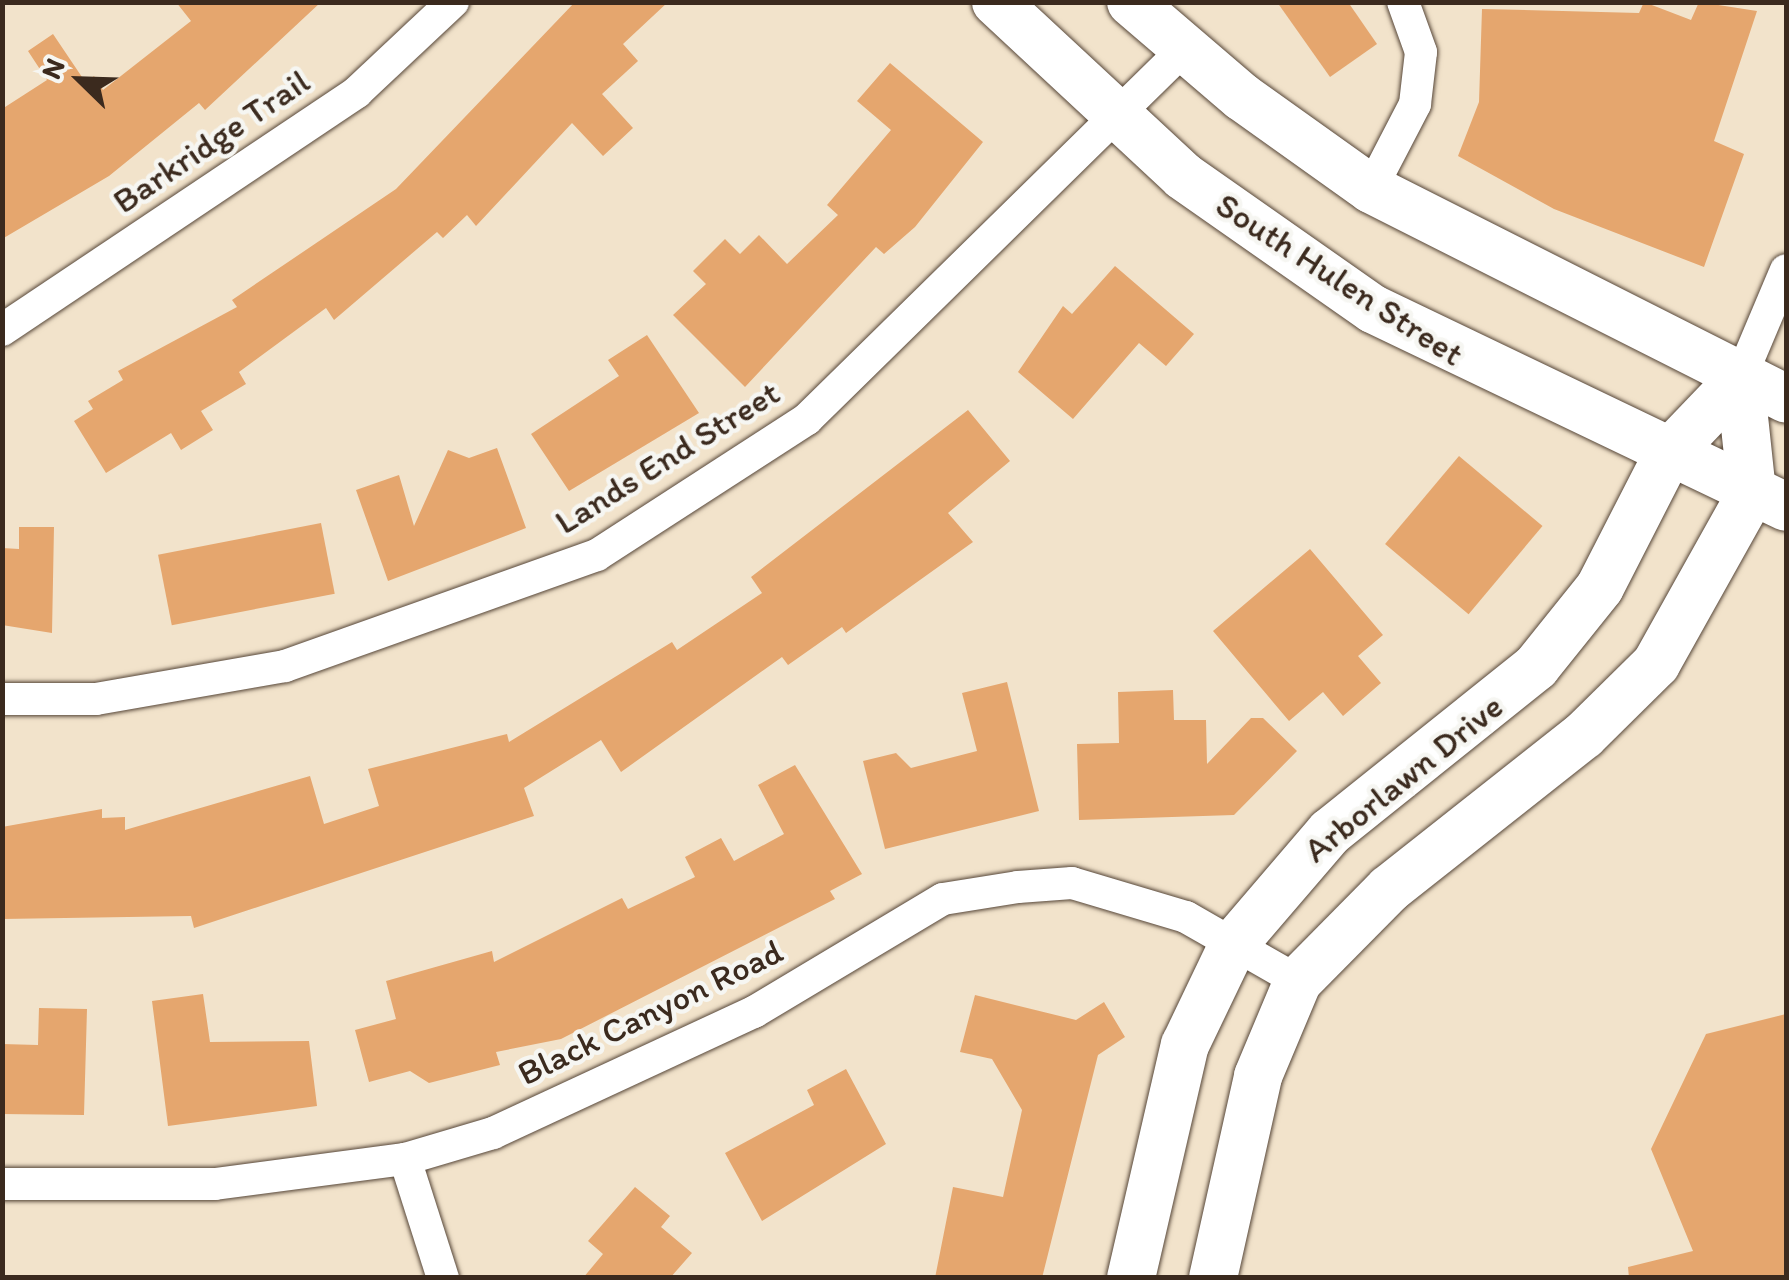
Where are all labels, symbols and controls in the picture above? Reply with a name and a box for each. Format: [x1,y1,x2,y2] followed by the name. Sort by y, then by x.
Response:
[30,30,130,130] north arrow
[33,53,72,84] text: N
[106,61,316,221] street label: Barkridge Trail
[1209,184,1471,374] street label: South Hulen Street
[547,371,787,543] street label: Lands End Street
[1295,685,1511,871] street label: Arborlawn Drive
[510,929,790,1095] street label: Black Canyon Road

